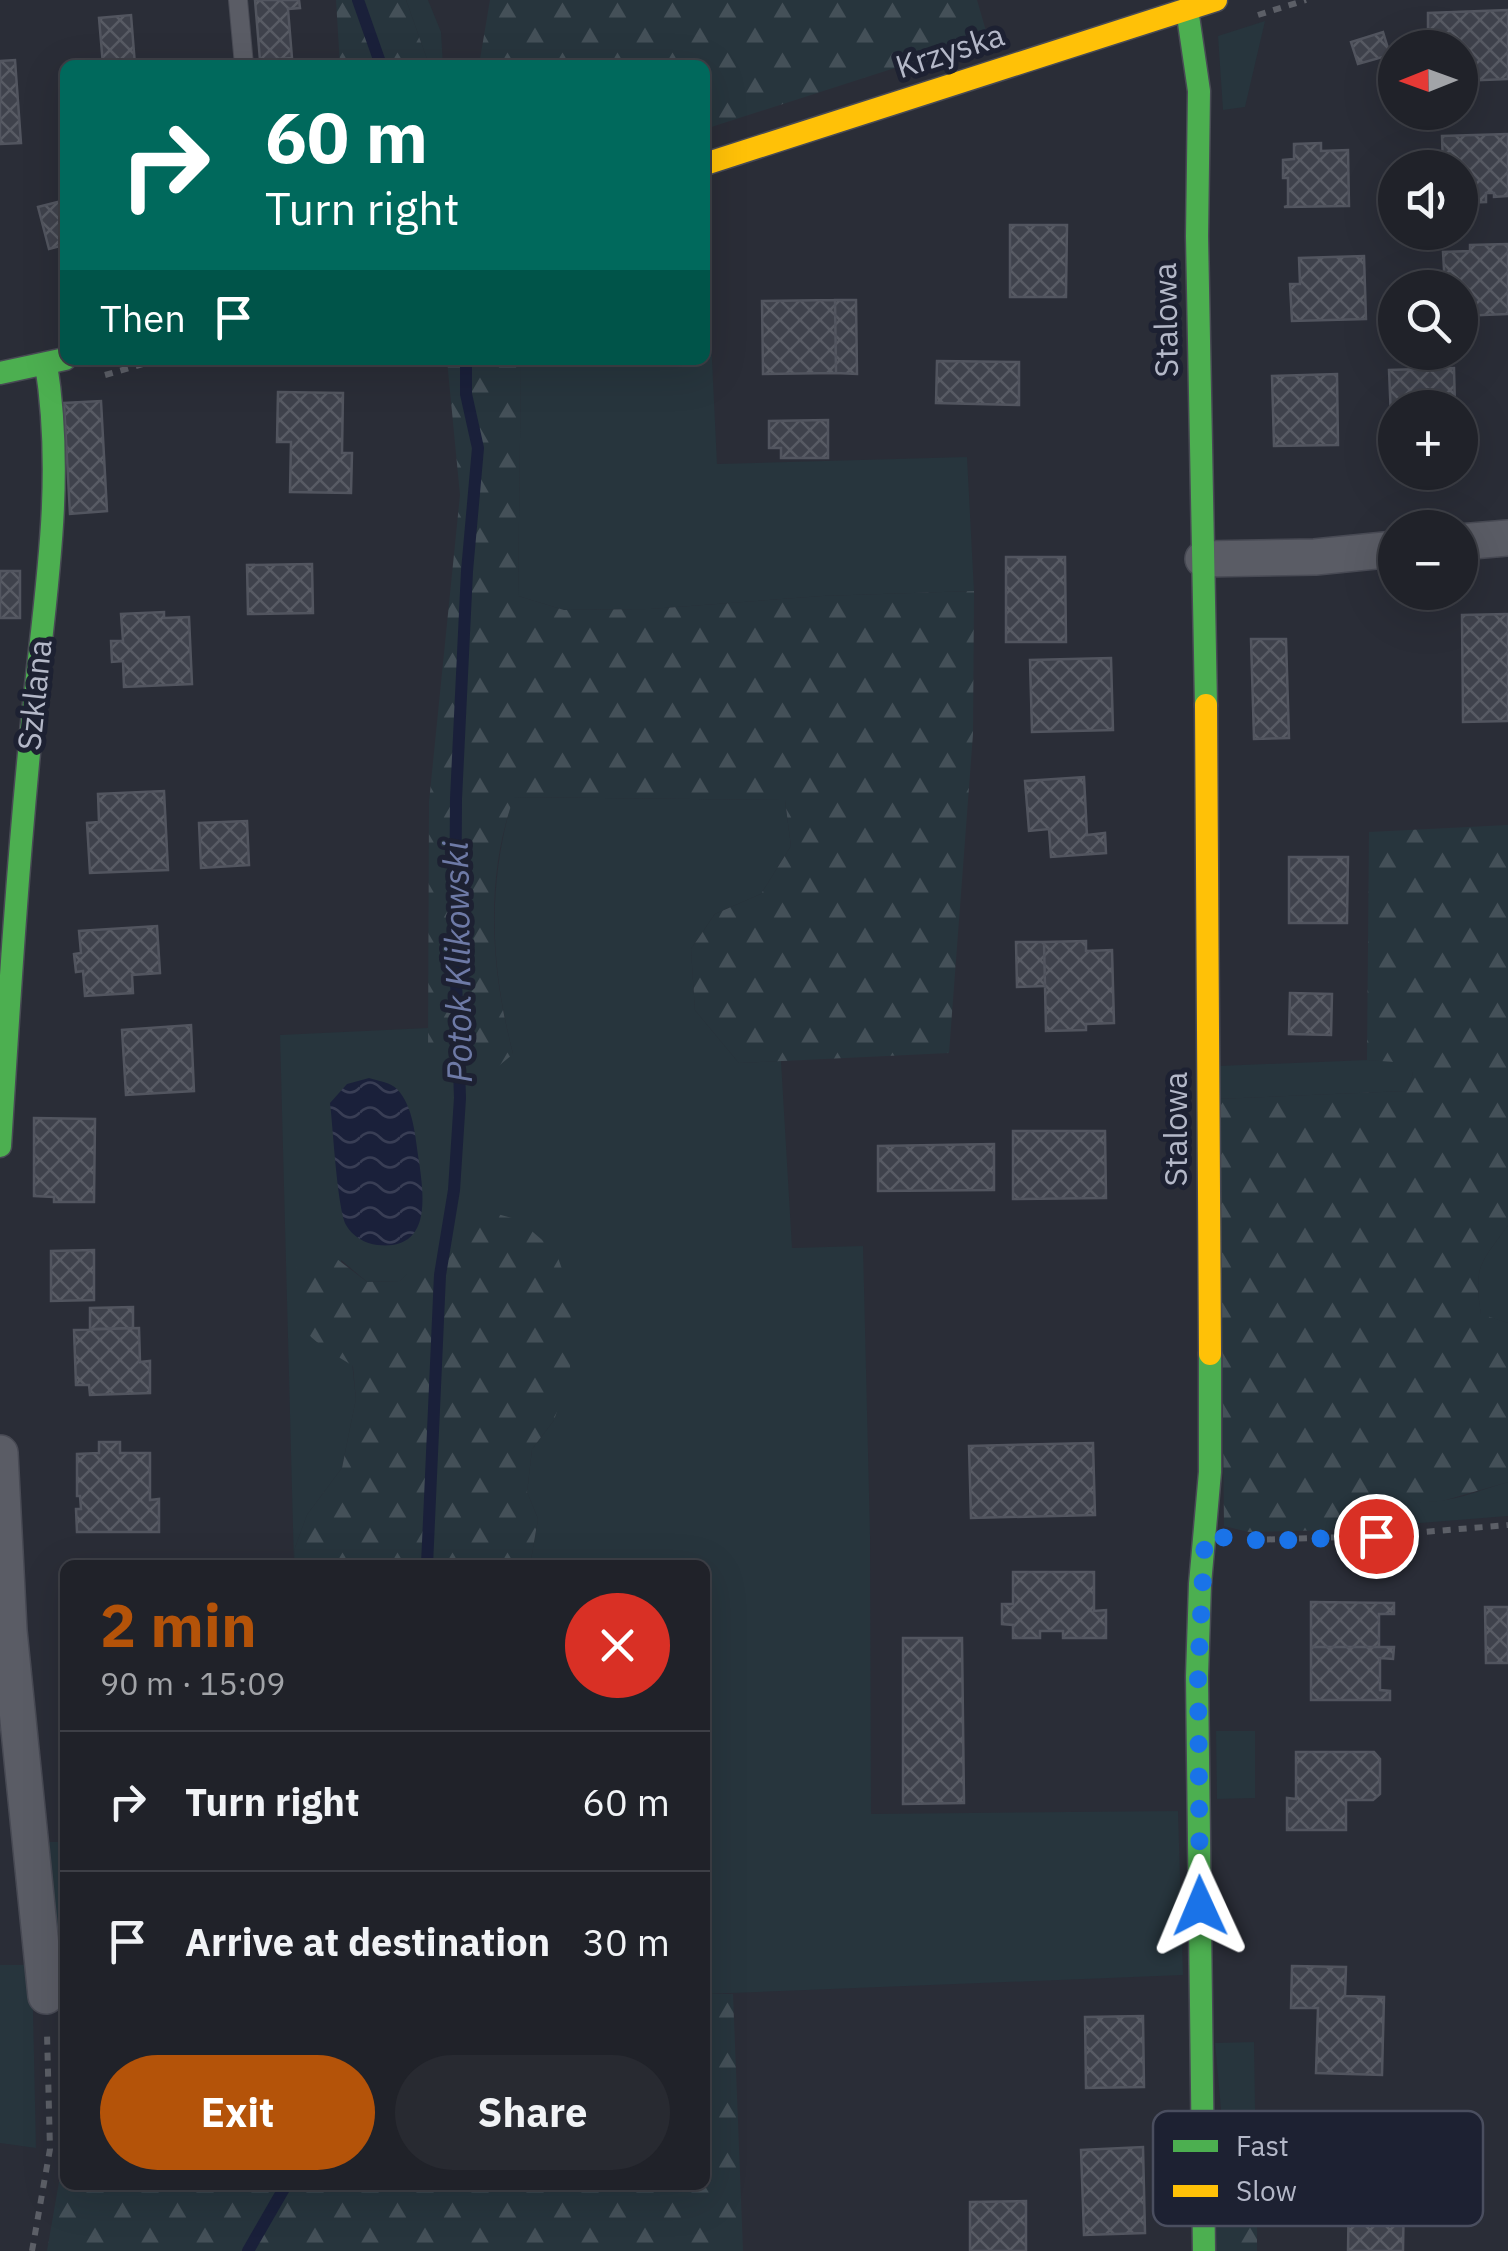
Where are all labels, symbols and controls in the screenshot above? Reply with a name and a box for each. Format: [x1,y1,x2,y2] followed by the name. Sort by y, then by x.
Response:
[890,13,1009,87] street label: Krzyska
[1378,30,1478,130] north arrow
[1378,30,1478,610] map controls
[265,91,428,182] text: 60 m
[100,100,230,230] icon: right
[1378,150,1478,250] button: sound
[265,179,460,237] text: Turn right
[1143,262,1187,378] street label: Stalowa
[1378,270,1478,370] button: search
[206,290,261,345] icon: arrive
[100,293,186,342] text: Then
[1378,390,1478,490] button: +
[1378,510,1478,610] button: −
[7,637,61,752] street label: Szklana
[432,840,482,1083] water label: Potok Klikowski
[1154,1072,1196,1186] street label: Stalowa
[1334,1494,1419,1579] pin
[1349,1509,1404,1564] icon: arrive
[100,1585,257,1664] text: 2 min
[565,1593,670,1698] button: close
[100,1662,286,1704] text: 90 m · 15:09
[100,1774,155,1829] icon: right
[185,1777,360,1826] text: Turn right
[582,1777,670,1826] text: 60 m
[1148,1854,1252,1958] position arrow
[100,1914,155,1969] icon: arrive
[185,1917,550,1966] text: Arrive at destination
[582,1917,670,1966] text: 30 m
[100,2055,375,2170] button: Exit
[395,2055,670,2170] button: Share
[1153,2111,1483,2226] legend
[1236,2127,1289,2164] text: Fast
[1236,2172,1297,2209] text: Slow

